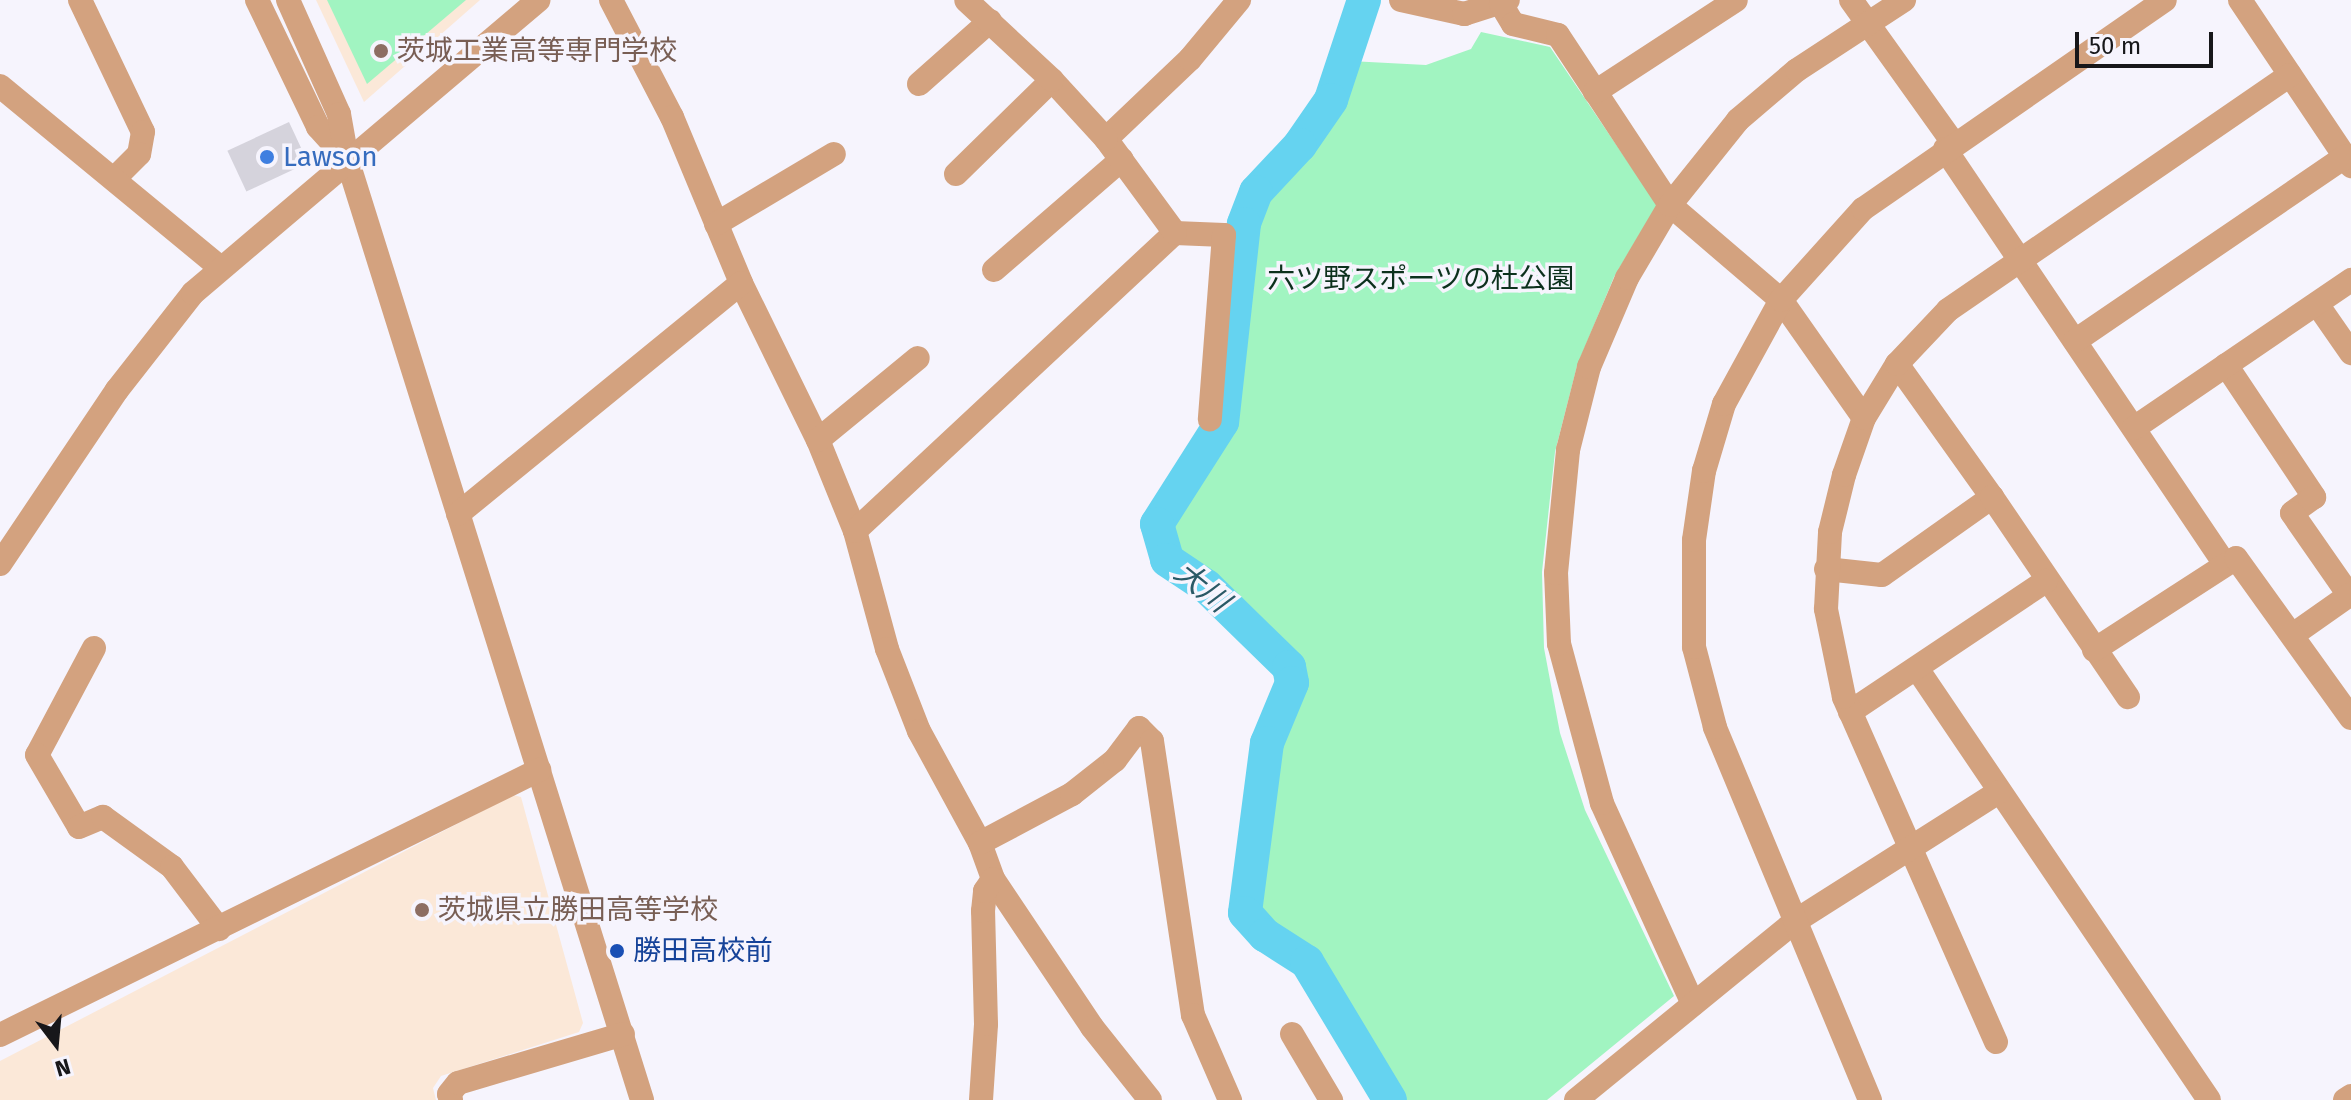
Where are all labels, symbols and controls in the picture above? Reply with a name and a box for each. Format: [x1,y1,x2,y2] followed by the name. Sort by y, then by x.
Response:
[2079,16,2217,66] scale bar
[2089,32,2141,60] text: 50 m
[397,34,677,68] place label: 茨城工業高等専門学校
[372,42,390,60] marker: 茨城工業高等専門学校
[283,140,378,174] place label: Lawson
[258,148,276,166] marker: Lawson
[1267,262,1575,296] park label: 六ツ野スポーツの杜公園
[1167,554,1237,620] water label: 大川
[438,893,718,927] place label: 茨城県立勝田高等学校
[413,901,431,919] marker: 茨城県立勝田高等学校
[633,934,773,968] place label: 勝田高校前
[608,942,626,960] marker: 勝田高校前
[16,1004,96,1084] north arrow
[52,1053,73,1083] text: N

